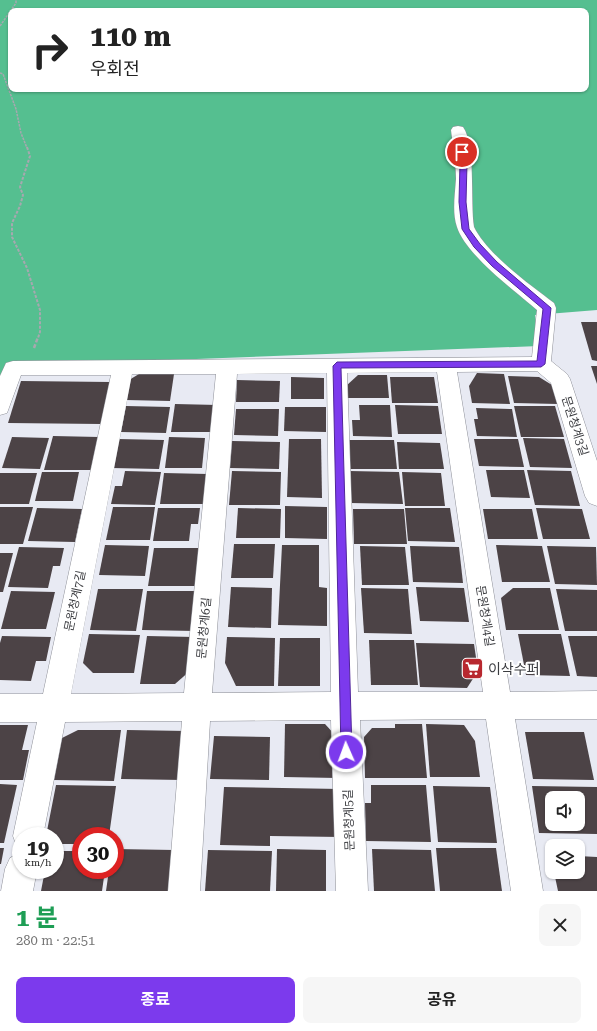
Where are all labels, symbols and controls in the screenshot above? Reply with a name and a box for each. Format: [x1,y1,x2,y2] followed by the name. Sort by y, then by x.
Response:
[90,20,171,53] text: 110 m
[24,24,76,76] icon: right
[90,58,140,79] text: 우회전
[445,135,479,169] pin
[451,141,473,163] icon: arrive
[559,394,591,458] street label: 문원청계3길
[62,569,88,633] street label: 문원청계7길
[473,584,497,648] street label: 문원청계4길
[194,597,214,659] street label: 문원청계6길
[459,656,485,682] supermarket icon: 이삭수퍼
[488,661,540,677] place label: 이삭수퍼
[325,731,367,773] position arrow
[341,789,357,851] street label: 문원청계5길
[545,791,585,879] map controls
[545,791,585,831] button: sound
[72,827,124,879] speed limit sign: 30
[27,836,49,860] text: 19
[545,839,585,879] button: layers
[25,857,51,868] text: km/h
[16,904,58,932] text: 1 분
[539,904,581,946] button: close
[16,933,95,948] text: 280 m · 22:51
[16,977,295,1023] button: 종료
[303,977,581,1023] button: 공유

